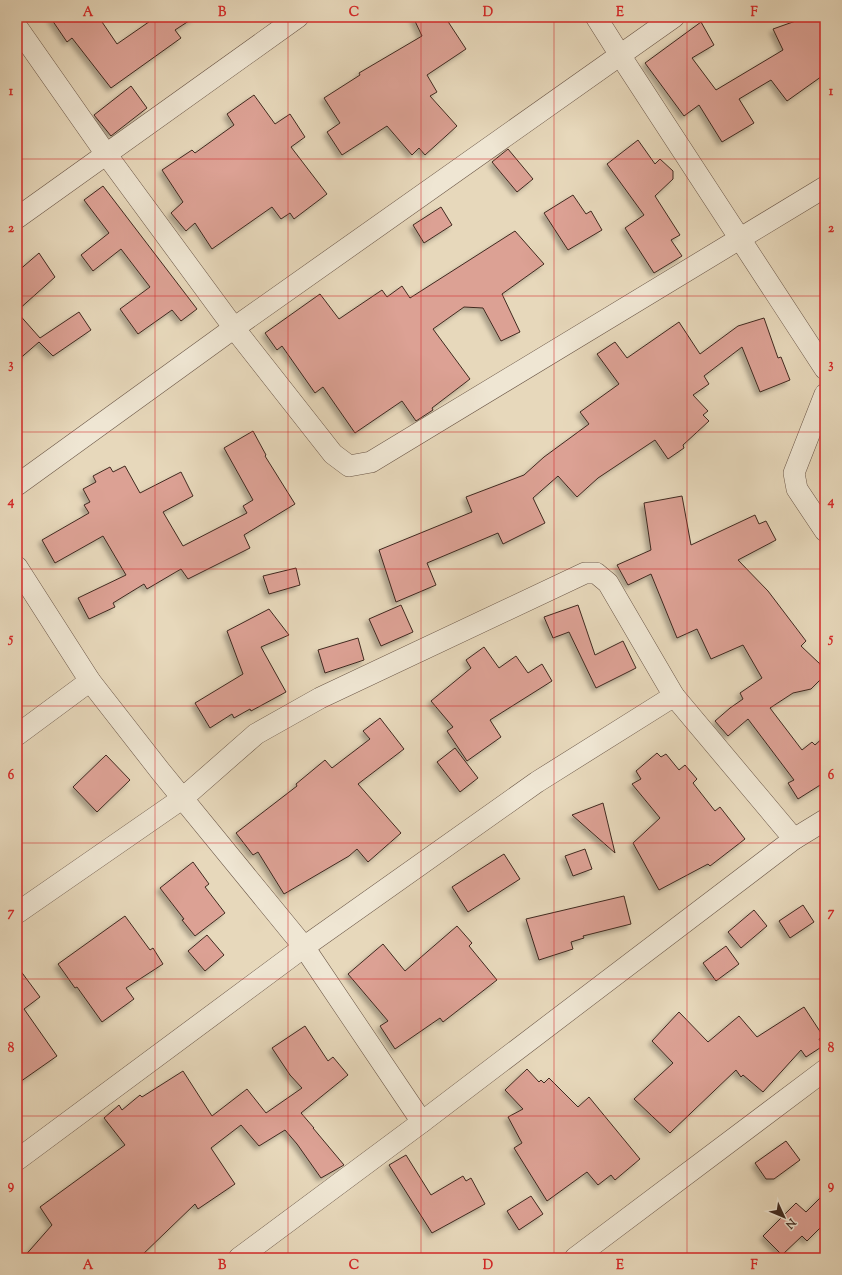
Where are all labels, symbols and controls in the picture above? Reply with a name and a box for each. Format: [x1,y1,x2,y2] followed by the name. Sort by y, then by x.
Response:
[83,4,94,22] text: A
[218,4,227,22] text: B
[349,4,359,22] text: C
[483,4,493,22] text: D
[616,4,624,22] text: E
[750,4,758,22] text: F
[9,83,14,101] text: 1
[829,83,834,101] text: 1
[8,220,15,238] text: 2
[828,220,835,238] text: 2
[8,356,14,374] text: 3
[828,356,834,374] text: 3
[7,493,15,511] text: 4
[827,493,835,511] text: 4
[8,630,14,648] text: 5
[828,630,834,648] text: 5
[8,767,15,785] text: 6
[828,767,835,785] text: 6
[8,904,15,922] text: 7
[828,904,835,922] text: 7
[8,1040,15,1058] text: 8
[828,1040,835,1058] text: 8
[8,1177,15,1195] text: 9
[828,1177,835,1195] text: 9
[764,1197,804,1237] north arrow
[782,1214,800,1232] text: N
[83,1257,94,1275] text: A
[218,1257,227,1275] text: B
[349,1257,359,1275] text: C
[483,1257,493,1275] text: D
[616,1257,624,1275] text: E
[750,1257,758,1275] text: F

